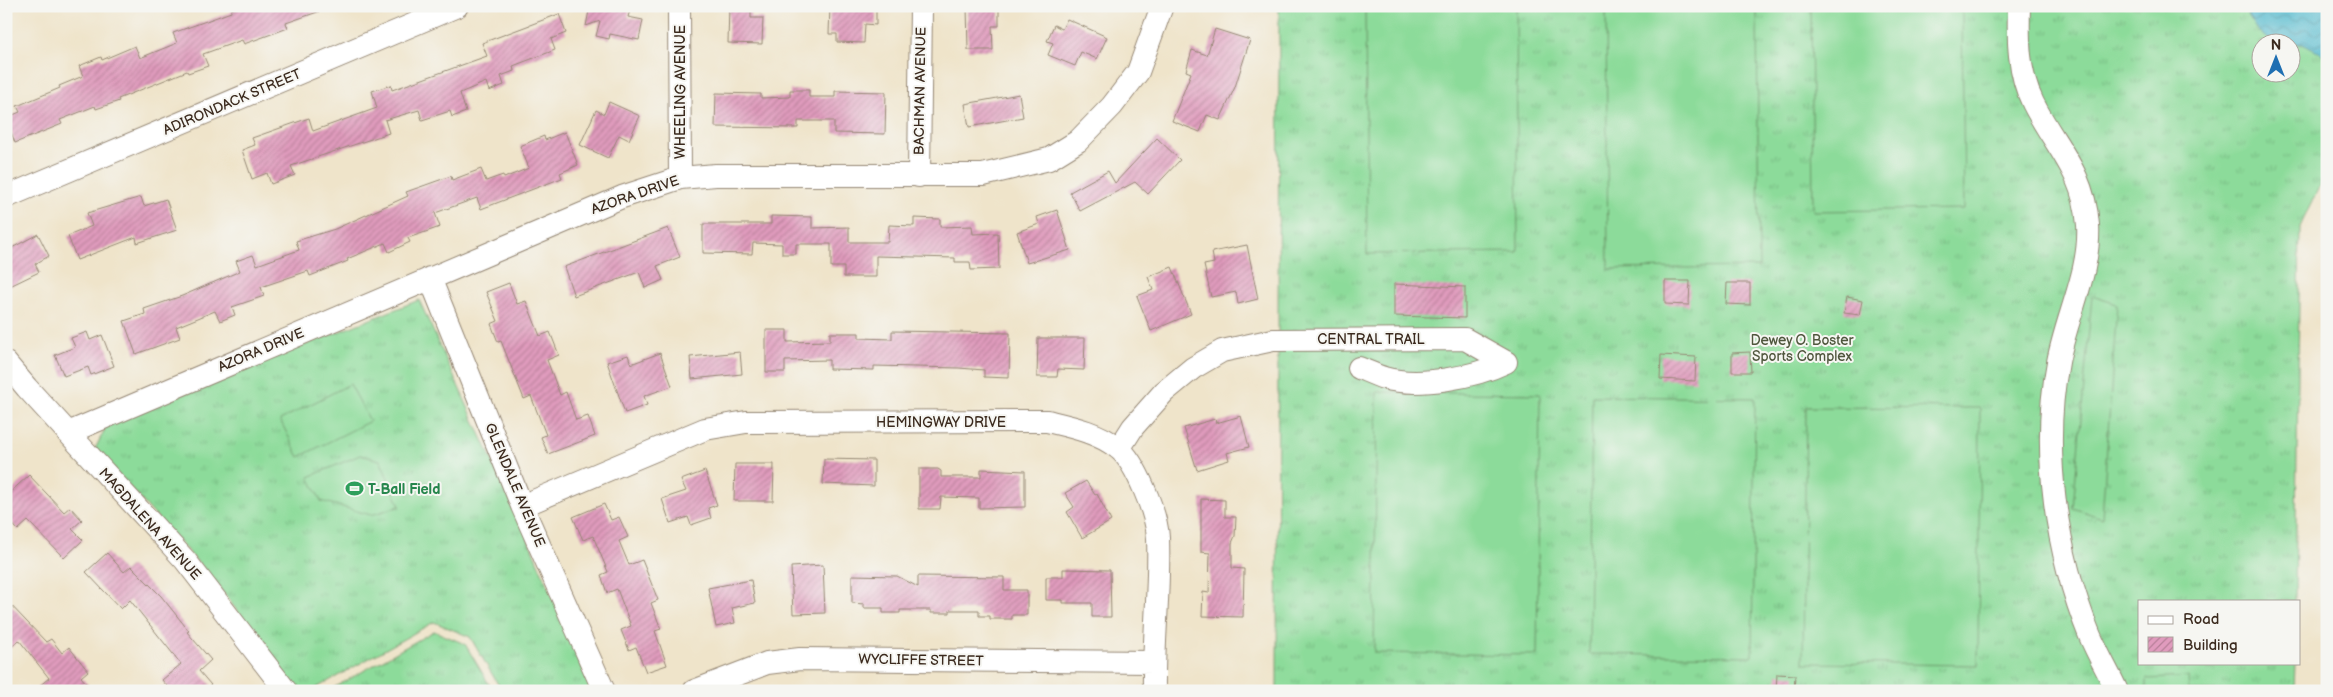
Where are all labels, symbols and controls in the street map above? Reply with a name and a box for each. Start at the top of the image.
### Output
street label: WHEELING AVENUE [672,25,689,159]
street label: BACHMAN AVENUE [910,27,930,155]
north arrow [2250,32,2300,82]
text: N [2271,37,2281,54]
street label: ADIRONDACK STREET [160,65,304,139]
street label: AZORA DRIVE [589,172,681,218]
street label: AZORA DRIVE [215,324,307,376]
street label: CENTRAL TRAIL [1317,331,1425,348]
park label: Dewey O. Boster Sports Complex [1750,332,1854,365]
street label: HEMINGWAY DRIVE [876,414,1006,431]
street label: GLENDALE AVENUE [481,420,549,550]
street label: MAGDALENA AVENUE [95,465,205,583]
sports icon: T-Ball Field [344,479,364,499]
place label: T-Ball Field [368,481,440,498]
legend [2138,600,2300,664]
text: Road [2183,610,2219,629]
text: Building [2183,636,2238,655]
street label: WYCLIFFE STREET [858,650,984,670]

